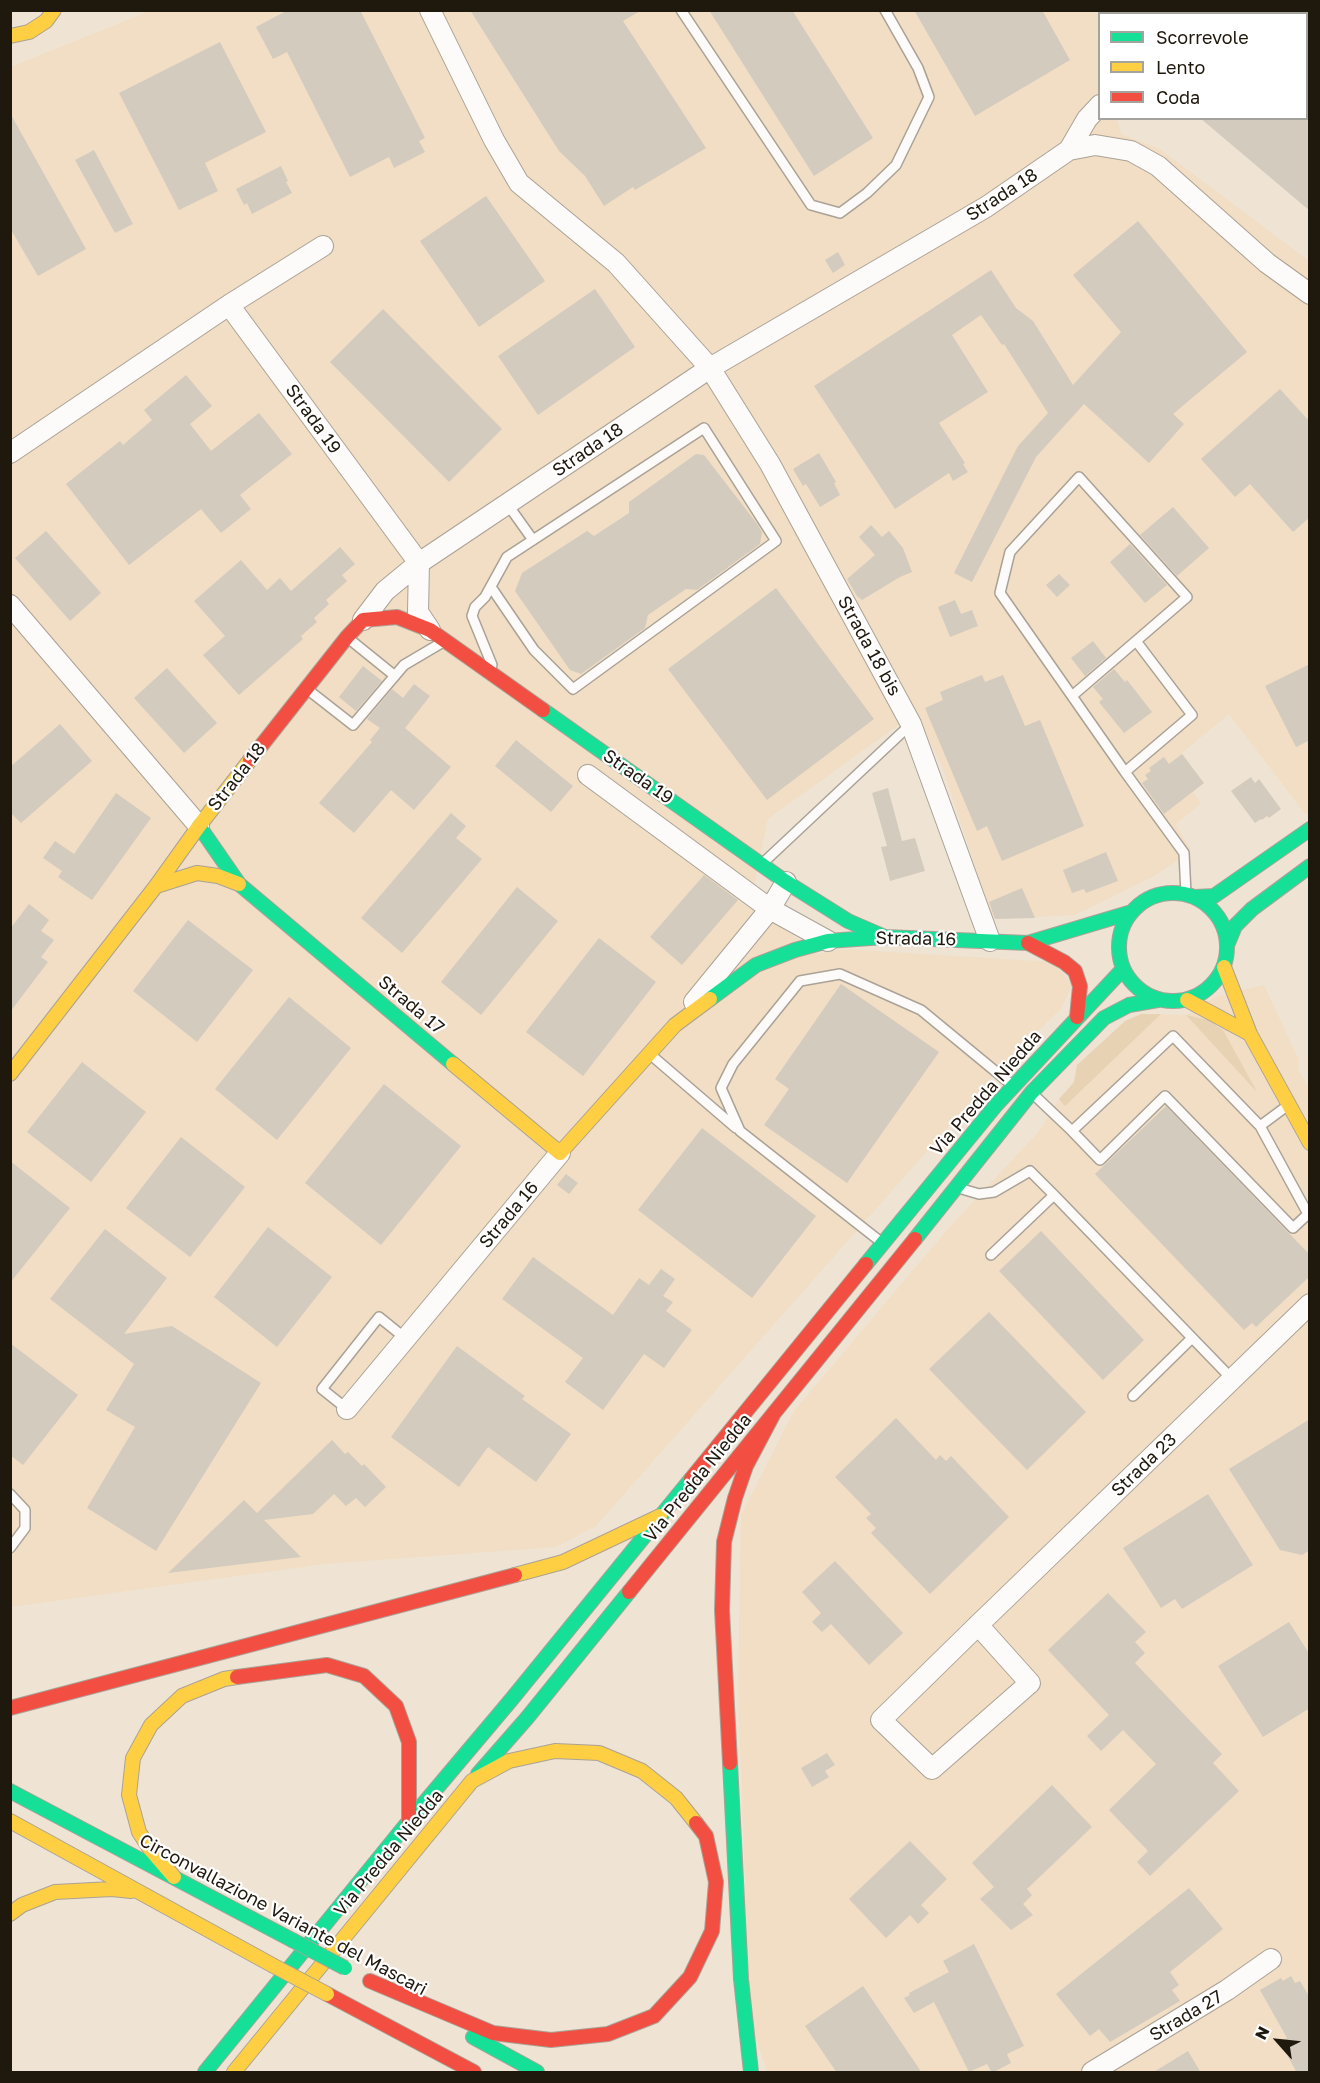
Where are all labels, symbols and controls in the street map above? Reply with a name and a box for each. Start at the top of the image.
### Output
legend [1098,12,1308,120]
text: Scorrevole [1156,26,1249,48]
text: Lento [1156,56,1205,78]
text: Coda [1156,86,1200,108]
street label: Strada 18 [962,164,1042,226]
street label: Strada 19 [281,380,345,458]
street label: Strada 18 [548,418,628,482]
street label: Strada 18 bis [833,592,905,700]
street label: Strada 18 [204,739,270,815]
street label: Strada 19 [599,745,677,809]
street label: Strada 16 [875,927,957,951]
street label: Strada 17 [374,971,448,1039]
street label: Via Predda Niedda [926,1026,1046,1160]
street label: Strada 16 [475,1177,543,1253]
street label: Via Predda Niedda [640,1410,756,1546]
street label: Strada 23 [1107,1429,1181,1501]
street label: Via Predda Niedda [330,1785,448,1921]
street label: Circonvallazione Variante del Mascari [136,1830,430,2000]
street label: Strada 27 [1146,1986,1226,2046]
north arrow [1248,2011,1308,2071]
text: N [1250,2023,1274,2043]

